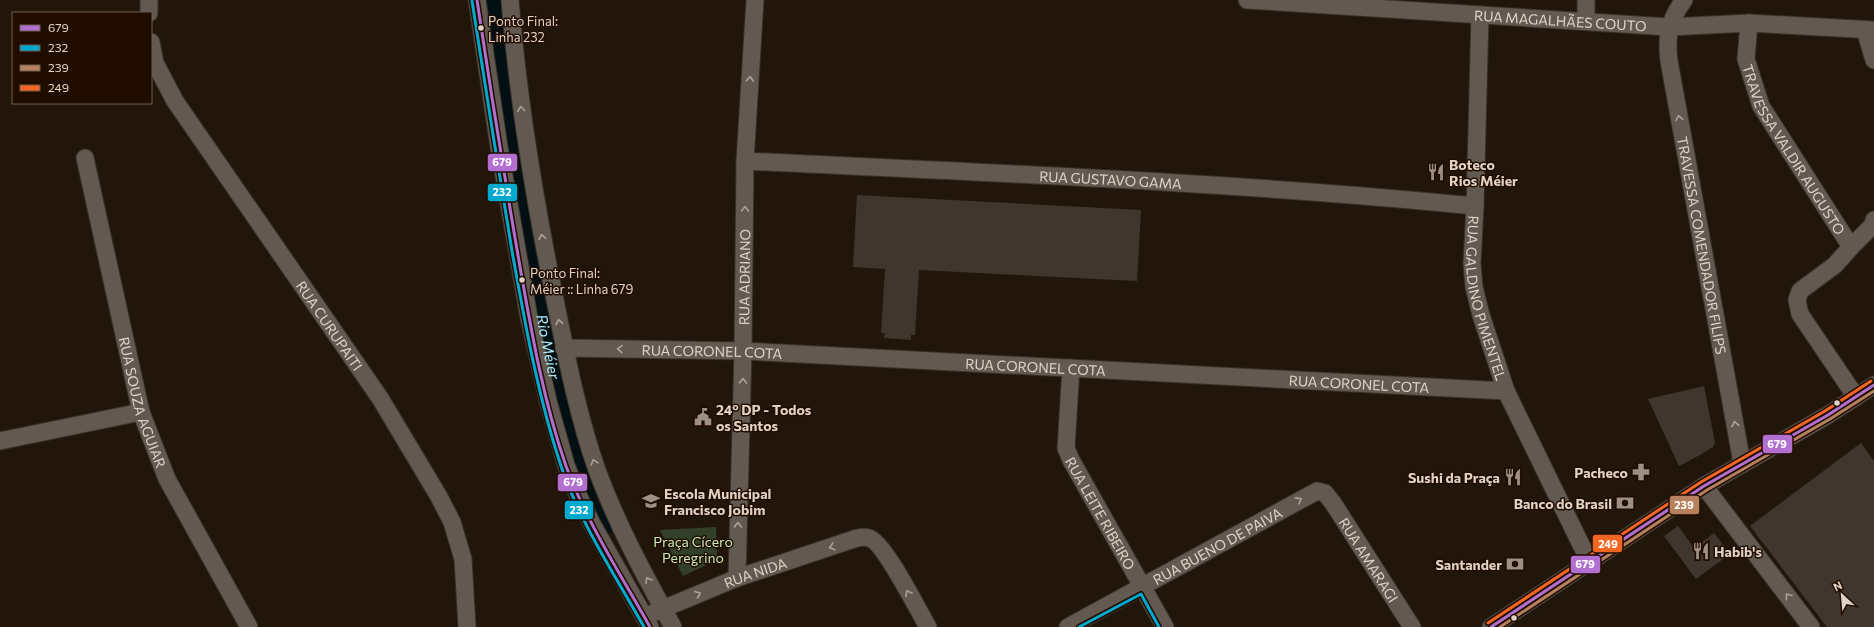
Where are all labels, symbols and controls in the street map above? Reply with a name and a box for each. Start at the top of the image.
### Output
street label: RUA MAGALHÃES COUTO [1474,6,1647,34]
legend [12,12,152,104]
place label: Ponto Final: Linha 232 [488,13,558,45]
text: 679 [48,20,69,34]
marker: Ponto Final: Linha 232 [476,23,486,33]
text: 232 [48,40,68,54]
text: 239 [48,60,69,74]
street label: TRAVESSA VALDIR AUGUSTO [1740,62,1849,238]
one-way arrow [745,76,754,82]
text: 249 [48,80,69,94]
one-way arrow [517,105,526,112]
one-way arrow [1675,114,1684,121]
street label: TRAVESSA COMENDADOR FILIPS [1674,135,1731,356]
line badge: 679 [487,153,518,172]
text: 679 [492,155,512,168]
place label: Boteco Rios Méier [1449,156,1518,189]
restaurant icon: Boteco Rios Méier [1426,162,1446,182]
street label: RUA GUSTAVO GAMA [1039,167,1183,192]
line badge: 232 [487,183,518,202]
text: 232 [493,185,511,198]
one-way arrow [740,206,749,212]
street label: RUA GALDINO PIMENTEL [1463,215,1510,382]
street label: RUA ADRIANO [735,229,753,325]
one-way arrow [539,234,547,240]
place label: Ponto Final: Méier :: Linha 679 [530,265,633,297]
marker: Ponto Final: Méier :: Linha 679 [517,275,527,285]
street label: RUA CURUPAITI [293,277,367,373]
water label: Rio Méier [533,313,564,382]
one-way arrow [556,319,564,326]
street label: RUA SOUZA AGUIAR [116,335,170,470]
street label: RUA CORONEL COTA [642,341,783,362]
one-way arrow [617,345,623,353]
street label: RUA CORONEL COTA [965,354,1107,379]
street label: RUA CORONEL COTA [1288,371,1430,395]
one-way arrow [738,378,747,384]
unlabelled marker [1832,398,1842,408]
place label: 24º DP - Todos os Santos [716,401,812,434]
public building icon: 24º DP - Todos os Santos [693,407,713,427]
one-way arrow [1732,421,1740,428]
line badge: 679 [1762,434,1793,454]
text: 679 [1767,437,1787,450]
street label: RUA LEITE RIBEIRO [1062,454,1139,572]
one-way arrow [591,459,599,466]
pharmacy icon: Pacheco [1631,462,1651,482]
place label: Pacheco [1574,464,1628,481]
restaurant icon: Sushi da Praça [1503,467,1523,487]
place label: Sushi da Praça [1408,469,1500,486]
line badge: 679 [557,473,588,492]
text: 679 [563,475,583,488]
place label: Escola Municipal Francisco Jobim [664,485,771,518]
school or university icon: Escola Municipal Francisco Jobim [641,491,661,511]
bank icon: Banco do Brasil [1615,493,1635,513]
place label: Banco do Brasil [1514,495,1612,512]
line badge: 239 [1669,495,1700,515]
one-way arrow [1295,497,1302,505]
text: 239 [1674,498,1694,511]
line badge: 232 [564,500,594,520]
text: 232 [570,503,588,516]
street label: RUA BUENO DE PAIVA [1150,503,1285,588]
street label: RUA AMARAGI [1336,514,1402,605]
one-way arrow [734,522,743,528]
park label: Praça Cícero Peregrino [653,533,733,566]
line badge: 249 [1592,534,1623,553]
text: 249 [1598,537,1618,550]
restaurant icon: Habib's [1691,541,1711,561]
one-way arrow [828,542,835,550]
place label: Habib's [1714,543,1763,560]
street label: RUA NIDA [721,553,789,591]
bank icon: Santander [1505,554,1525,574]
line badge: 679 [1570,555,1601,574]
place label: Santander [1435,556,1502,573]
text: 679 [1575,557,1595,570]
north arrow [1822,575,1862,615]
one-way arrow [645,577,652,584]
text: N [1831,578,1844,593]
one-way arrow [695,590,702,598]
one-way arrow [906,590,913,597]
one-way arrow [1785,593,1793,600]
unlabelled marker [1509,613,1519,623]

